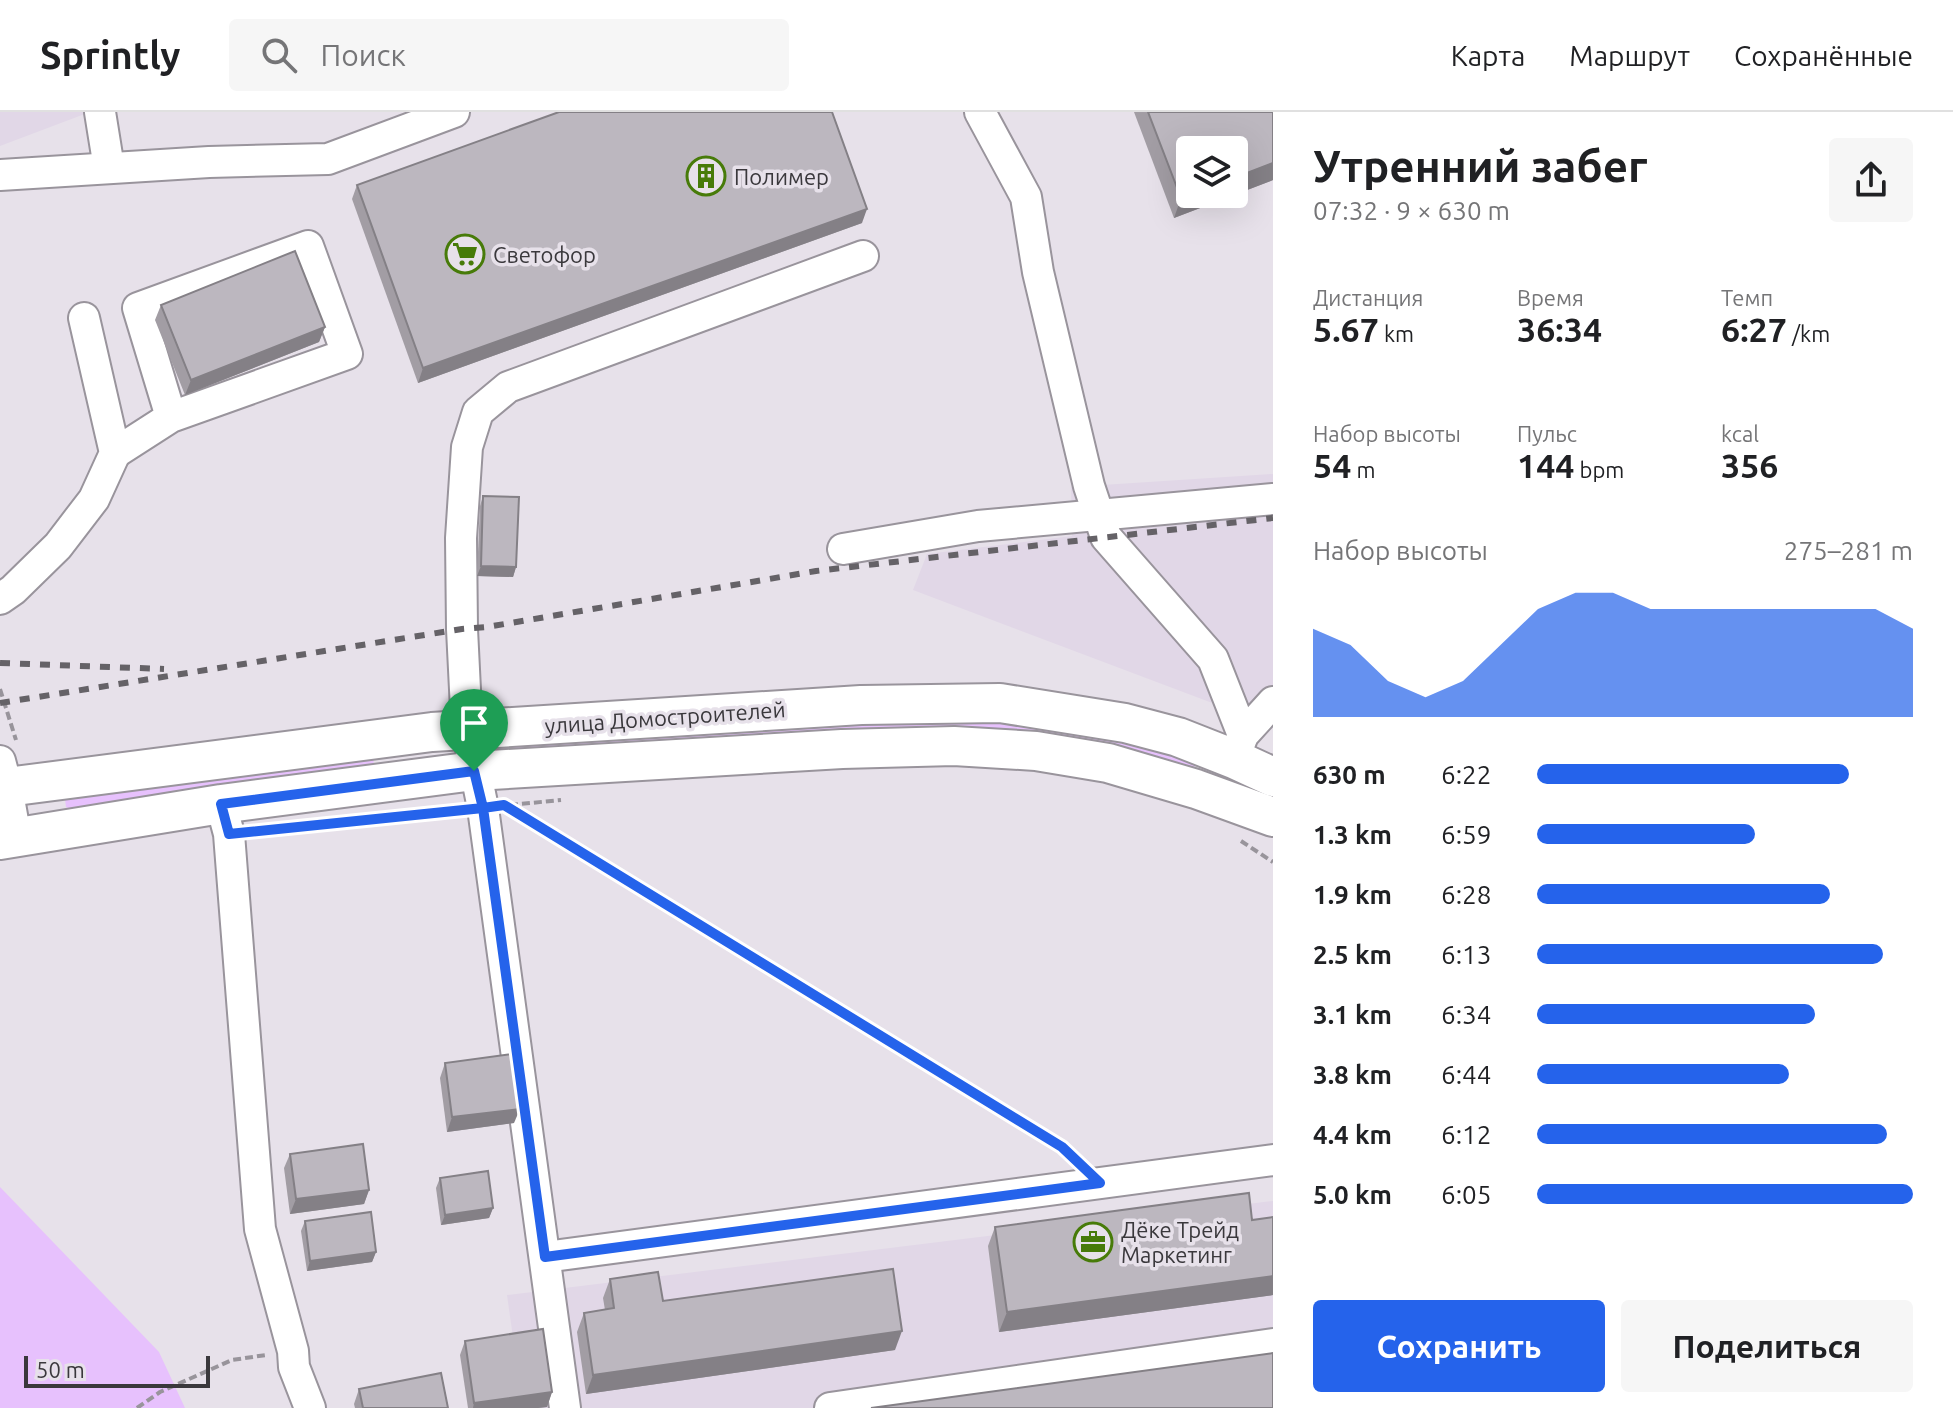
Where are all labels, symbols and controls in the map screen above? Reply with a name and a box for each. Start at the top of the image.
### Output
search box [229,19,789,91]
icon: search [257,33,301,77]
text: Sprintly [40,34,181,76]
text: Поиск [321,38,406,72]
text: Карта [1451,40,1525,71]
text: Маршрут [1569,40,1690,71]
text: Сохранённые [1734,40,1913,71]
map controls [1176,136,1248,208]
button: layers [1176,136,1248,208]
button: share [1829,138,1913,222]
text: Утренний забег [1313,141,1647,190]
building icon: Полимер [685,155,727,197]
place label: Полимер [734,164,829,189]
text: 07:32 · 9 × 630 m [1313,196,1510,225]
supermarket icon: Светофор [444,233,486,275]
place label: Светофор [493,242,596,267]
text: Дистанция [1313,285,1423,310]
text: Время [1517,285,1584,310]
text: Темп [1721,285,1773,310]
text: 5.67 [1313,310,1379,348]
text: 36:34 [1517,310,1602,348]
text: 6:27 [1721,310,1787,348]
text: km [1379,321,1414,346]
text: /km [1787,321,1830,346]
text: Набор высоты [1313,421,1461,446]
text: Пульс [1517,421,1577,446]
text: kcal [1721,421,1759,446]
text: 54 [1313,446,1351,484]
text: 144 [1517,446,1575,484]
text: 356 [1721,446,1779,484]
text: m [1351,457,1375,482]
text: bpm [1575,457,1624,482]
text: Набор высоты [1313,536,1488,565]
text: 275–281 m [1784,536,1913,565]
pin [440,689,508,771]
street label: улица Домостроителей [544,696,786,738]
icon: arrive [452,701,496,745]
text: 630 m [1313,760,1386,789]
text: 6:22 [1441,760,1491,789]
text: 1.3 km [1313,820,1392,849]
text: 6:59 [1441,820,1491,849]
text: 1.9 km [1313,880,1392,909]
text: 6:28 [1441,880,1491,909]
text: 2.5 km [1313,940,1392,969]
text: 6:13 [1441,940,1491,969]
text: 3.1 km [1313,1000,1392,1029]
text: 6:34 [1441,1000,1491,1029]
text: 3.8 km [1313,1060,1392,1089]
text: 6:44 [1441,1060,1491,1089]
text: 4.4 km [1313,1120,1392,1149]
text: 6:12 [1441,1120,1491,1149]
text: 5.0 km [1313,1180,1392,1209]
text: 6:05 [1441,1180,1491,1209]
place label: Дёке Трейд Маркетинг [1121,1217,1239,1267]
office icon: Дёке Трейд Маркетинг [1072,1221,1114,1263]
button: Сохранить [1313,1300,1605,1392]
button: Поделиться [1621,1300,1913,1392]
scale bar [24,1352,210,1388]
text: 50 m [36,1357,85,1382]

